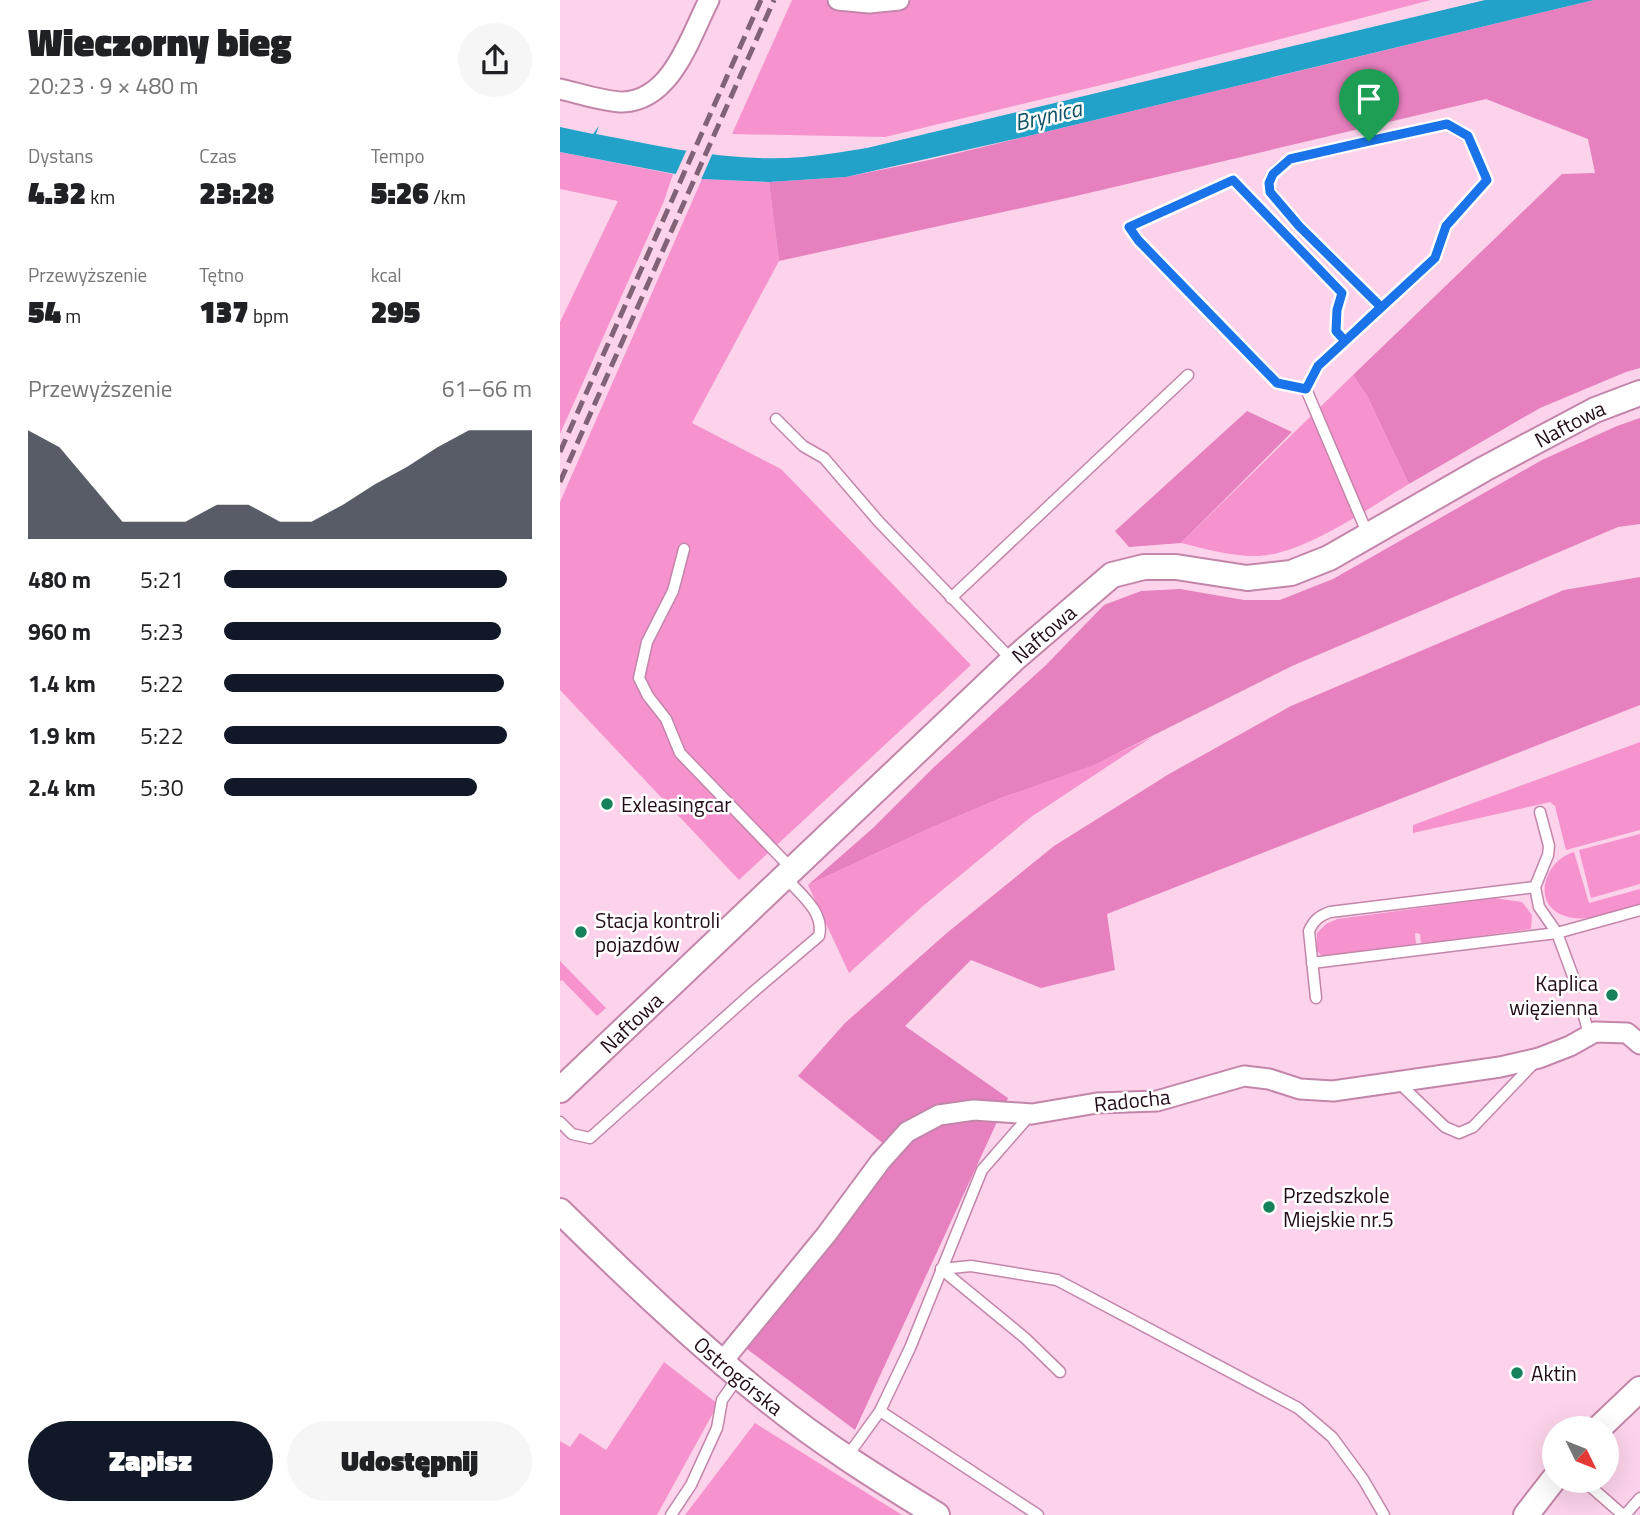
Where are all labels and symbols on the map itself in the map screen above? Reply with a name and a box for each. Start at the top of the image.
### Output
pin [1339,69,1399,141]
water label: Brynica [1011,90,1086,140]
street label: Naftowa [1529,391,1610,455]
street label: Naftowa [1004,596,1083,671]
place label: Exleasingcar [621,788,731,820]
marker: Exleasingcar [599,796,615,812]
place label: Stacja kontroli pojazdów [595,904,720,960]
marker: Stacja kontroli pojazdów [573,924,589,940]
place label: Kaplica więzienna [1509,967,1598,1023]
street label: Naftowa [592,984,670,1060]
marker: Kaplica więzienna [1604,987,1620,1003]
street label: Radocha [1092,1080,1172,1120]
place label: Przedszkole Miejskie nr.5 [1283,1179,1394,1235]
marker: Przedszkole Miejskie nr.5 [1261,1199,1277,1215]
street label: Ostrogórska [687,1329,791,1423]
place label: Aktin [1531,1357,1577,1389]
marker: Aktin [1509,1365,1525,1381]
north arrow [1542,1416,1619,1493]

